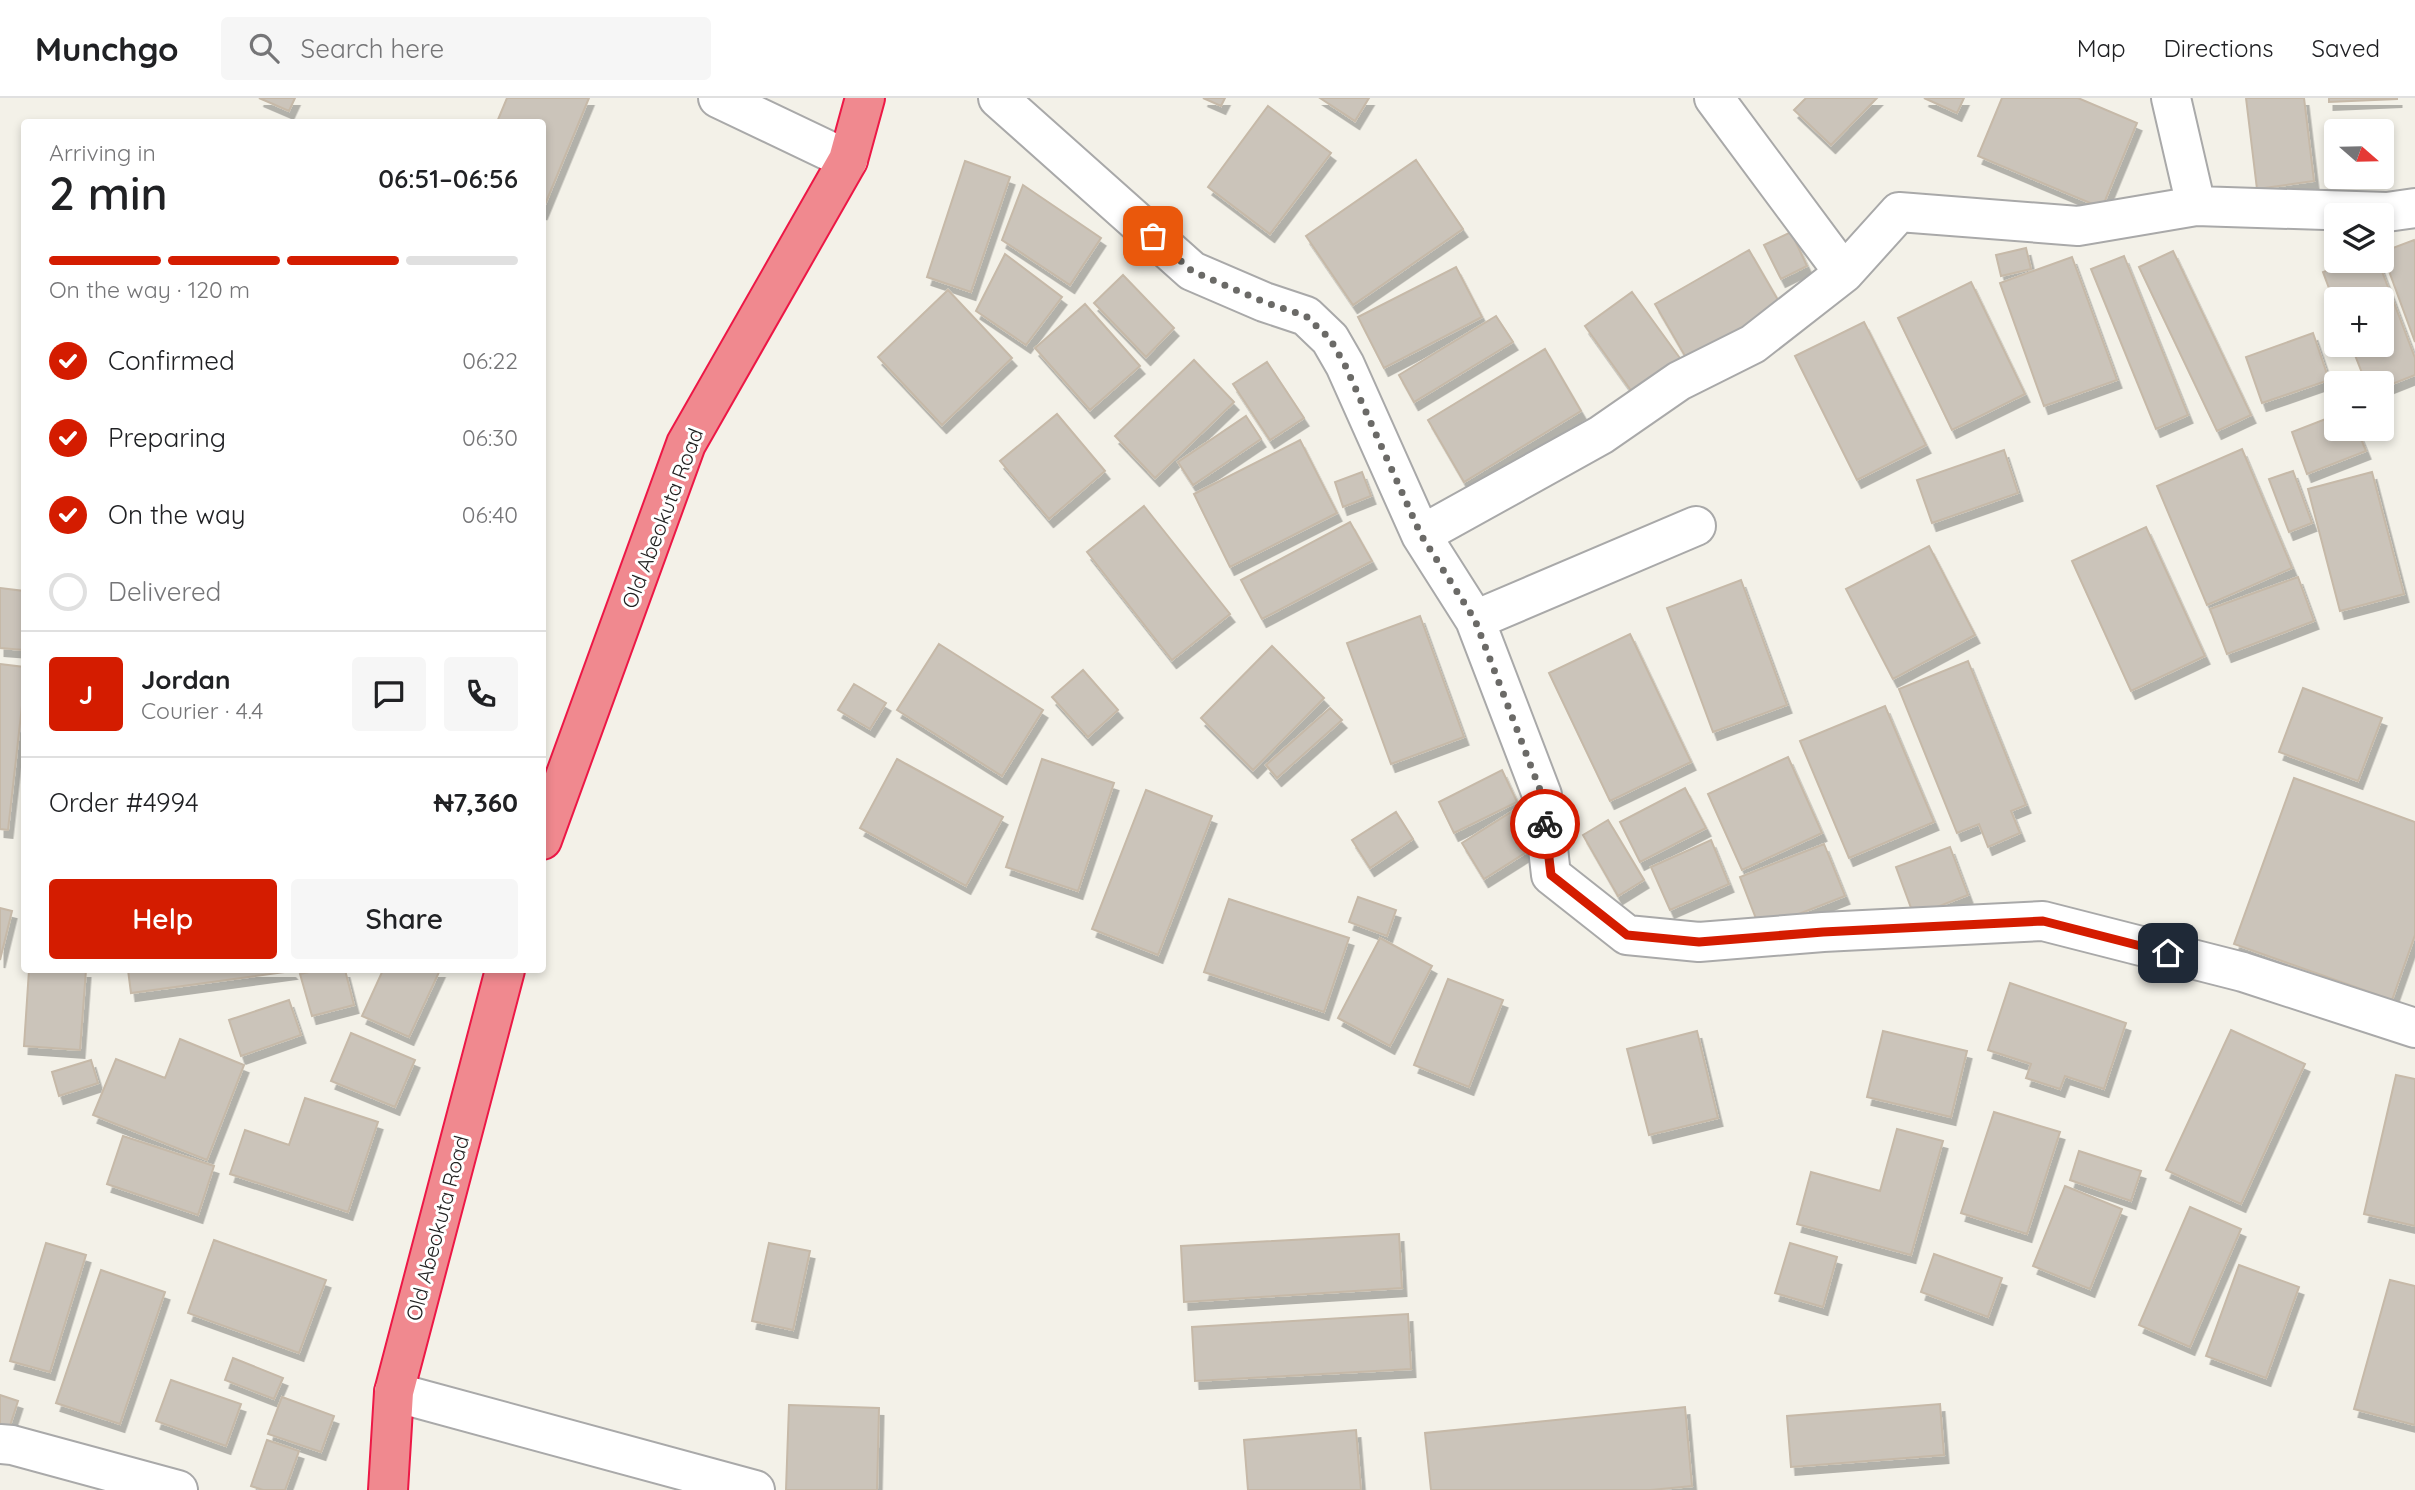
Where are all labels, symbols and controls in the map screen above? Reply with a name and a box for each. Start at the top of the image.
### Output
search box [221,17,711,80]
text: Munchgo [35,28,179,69]
icon: search [245,29,283,67]
text: Search here [301,32,444,65]
text: Map [2077,33,2126,63]
text: Directions [2164,33,2274,63]
text: Saved [2312,33,2380,63]
north arrow [2324,119,2394,189]
map controls [2324,119,2394,441]
text: Arriving in [49,138,156,167]
text: 06:51–06:56 [378,162,518,195]
text: 2 min [49,164,168,222]
button: layers [2324,203,2394,273]
pin [1123,206,1183,266]
icon: bag [1134,217,1172,255]
text: On the way · 120 m [49,275,250,304]
button: + [2324,287,2394,357]
icon: check [49,342,87,380]
text: Confirmed [108,344,235,377]
text: 06:22 [462,346,518,375]
button: − [2324,371,2394,441]
icon: check [49,419,87,457]
text: Preparing [108,421,226,454]
text: 06:30 [462,423,518,452]
street label: Old Abeokuta Road [616,424,708,612]
icon: check [49,496,87,534]
text: On the way [108,498,246,531]
text: 06:40 [462,500,518,529]
text: Delivered [108,575,221,608]
button: chat [352,657,426,731]
button: phone [444,657,518,731]
text: Jordan [141,663,230,696]
text: J [79,678,93,711]
text: Courier · 4.4 [141,696,263,725]
text: Order #4994 [49,786,199,819]
text: ₦7,360 [434,786,518,819]
courier [1510,789,1580,859]
icon: bike [1526,805,1564,843]
button: Help [49,879,277,959]
button: Share [291,879,518,959]
pin [2138,923,2198,983]
icon: home [2149,934,2187,972]
street label: Old Abeokuta Road [400,1132,474,1324]

